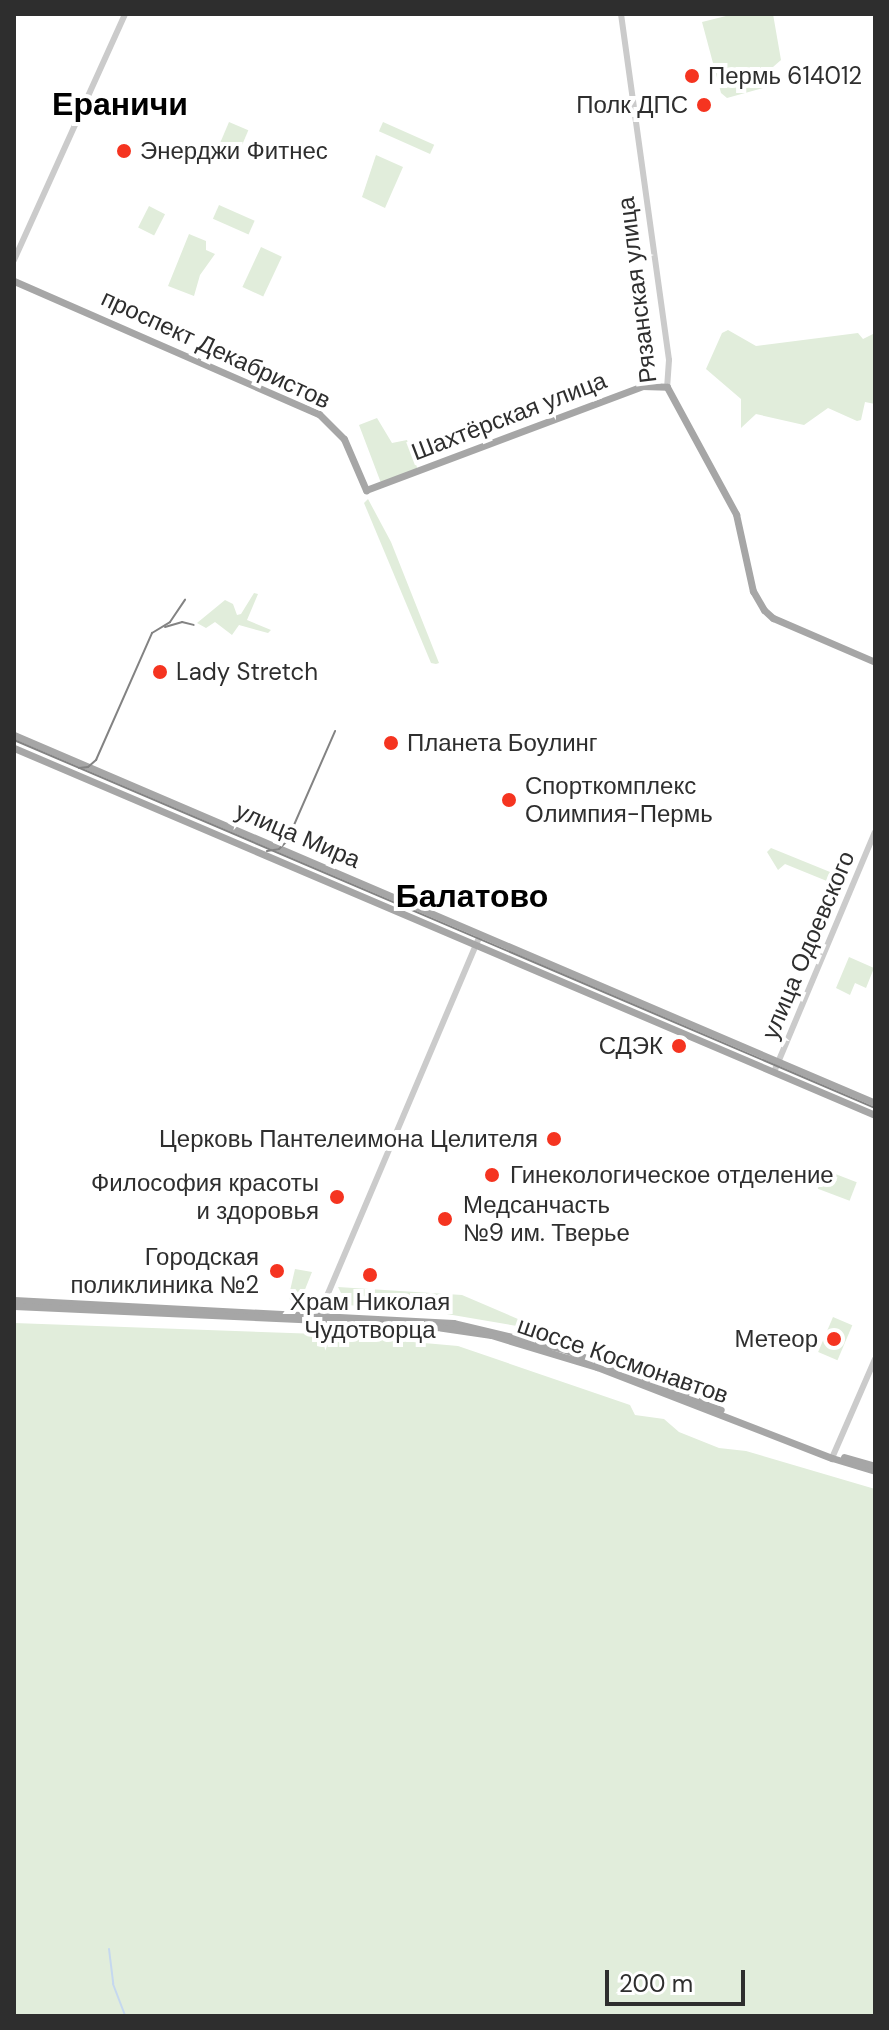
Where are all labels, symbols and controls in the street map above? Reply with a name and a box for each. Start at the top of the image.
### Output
place label: Пермь 614012 [708,62,862,90]
marker: Пермь 614012 [683,67,701,85]
district label: Ераничи [52,85,188,123]
place label: Полк ДПС [576,91,688,119]
marker: Полк ДПС [695,96,713,114]
place label: Энерджи Фитнес [140,137,328,165]
marker: Энерджи Фитнес [115,142,133,160]
street label: Рязанская улица [611,195,663,385]
street label: проспект Декабристов [97,283,335,415]
street label: Шахтёрская улица [407,366,611,466]
place label: Lady Stretch [176,658,318,686]
marker: Lady Stretch [151,663,169,681]
place label: Планета Боулинг [407,729,598,757]
marker: Планета Боулинг [382,734,400,752]
place label: Спорткомплекс Олимпия-Пермь [525,772,713,828]
marker: Спорткомплекс Олимпия-Пермь [500,791,518,809]
street label: улица Мира [231,796,365,874]
street label: улица Одоевского [755,847,861,1043]
district label: Балатово [396,877,548,915]
place label: СДЭК [599,1032,663,1060]
marker: СДЭК [670,1037,688,1055]
place label: Церковь Пантелеимона Целителя [159,1125,538,1153]
marker: Церковь Пантелеимона Целителя [545,1130,563,1148]
place label: Гинекологическое отделение [510,1161,834,1189]
marker: Гинекологическое отделение [481,1164,503,1186]
place label: Философия красоты и здоровья [91,1169,319,1225]
marker: Философия красоты и здоровья [326,1186,348,1208]
place label: Медсанчасть №9 им. Тверье [463,1191,630,1247]
marker: Медсанчасть №9 им. Тверье [434,1208,456,1230]
place label: Городская поликлиника №2 [71,1243,259,1299]
marker: Городская поликлиника №2 [266,1260,288,1282]
marker: Храм Николая Чудотворца [361,1266,379,1284]
place label: Храм Николая Чудотворца [290,1288,450,1344]
street label: шоссе Космонавтов [514,1310,732,1410]
place label: Метеор [734,1325,818,1353]
marker: Метеор [825,1330,843,1348]
scale bar [609,1954,749,2004]
text: 200 m [619,1968,693,1999]

